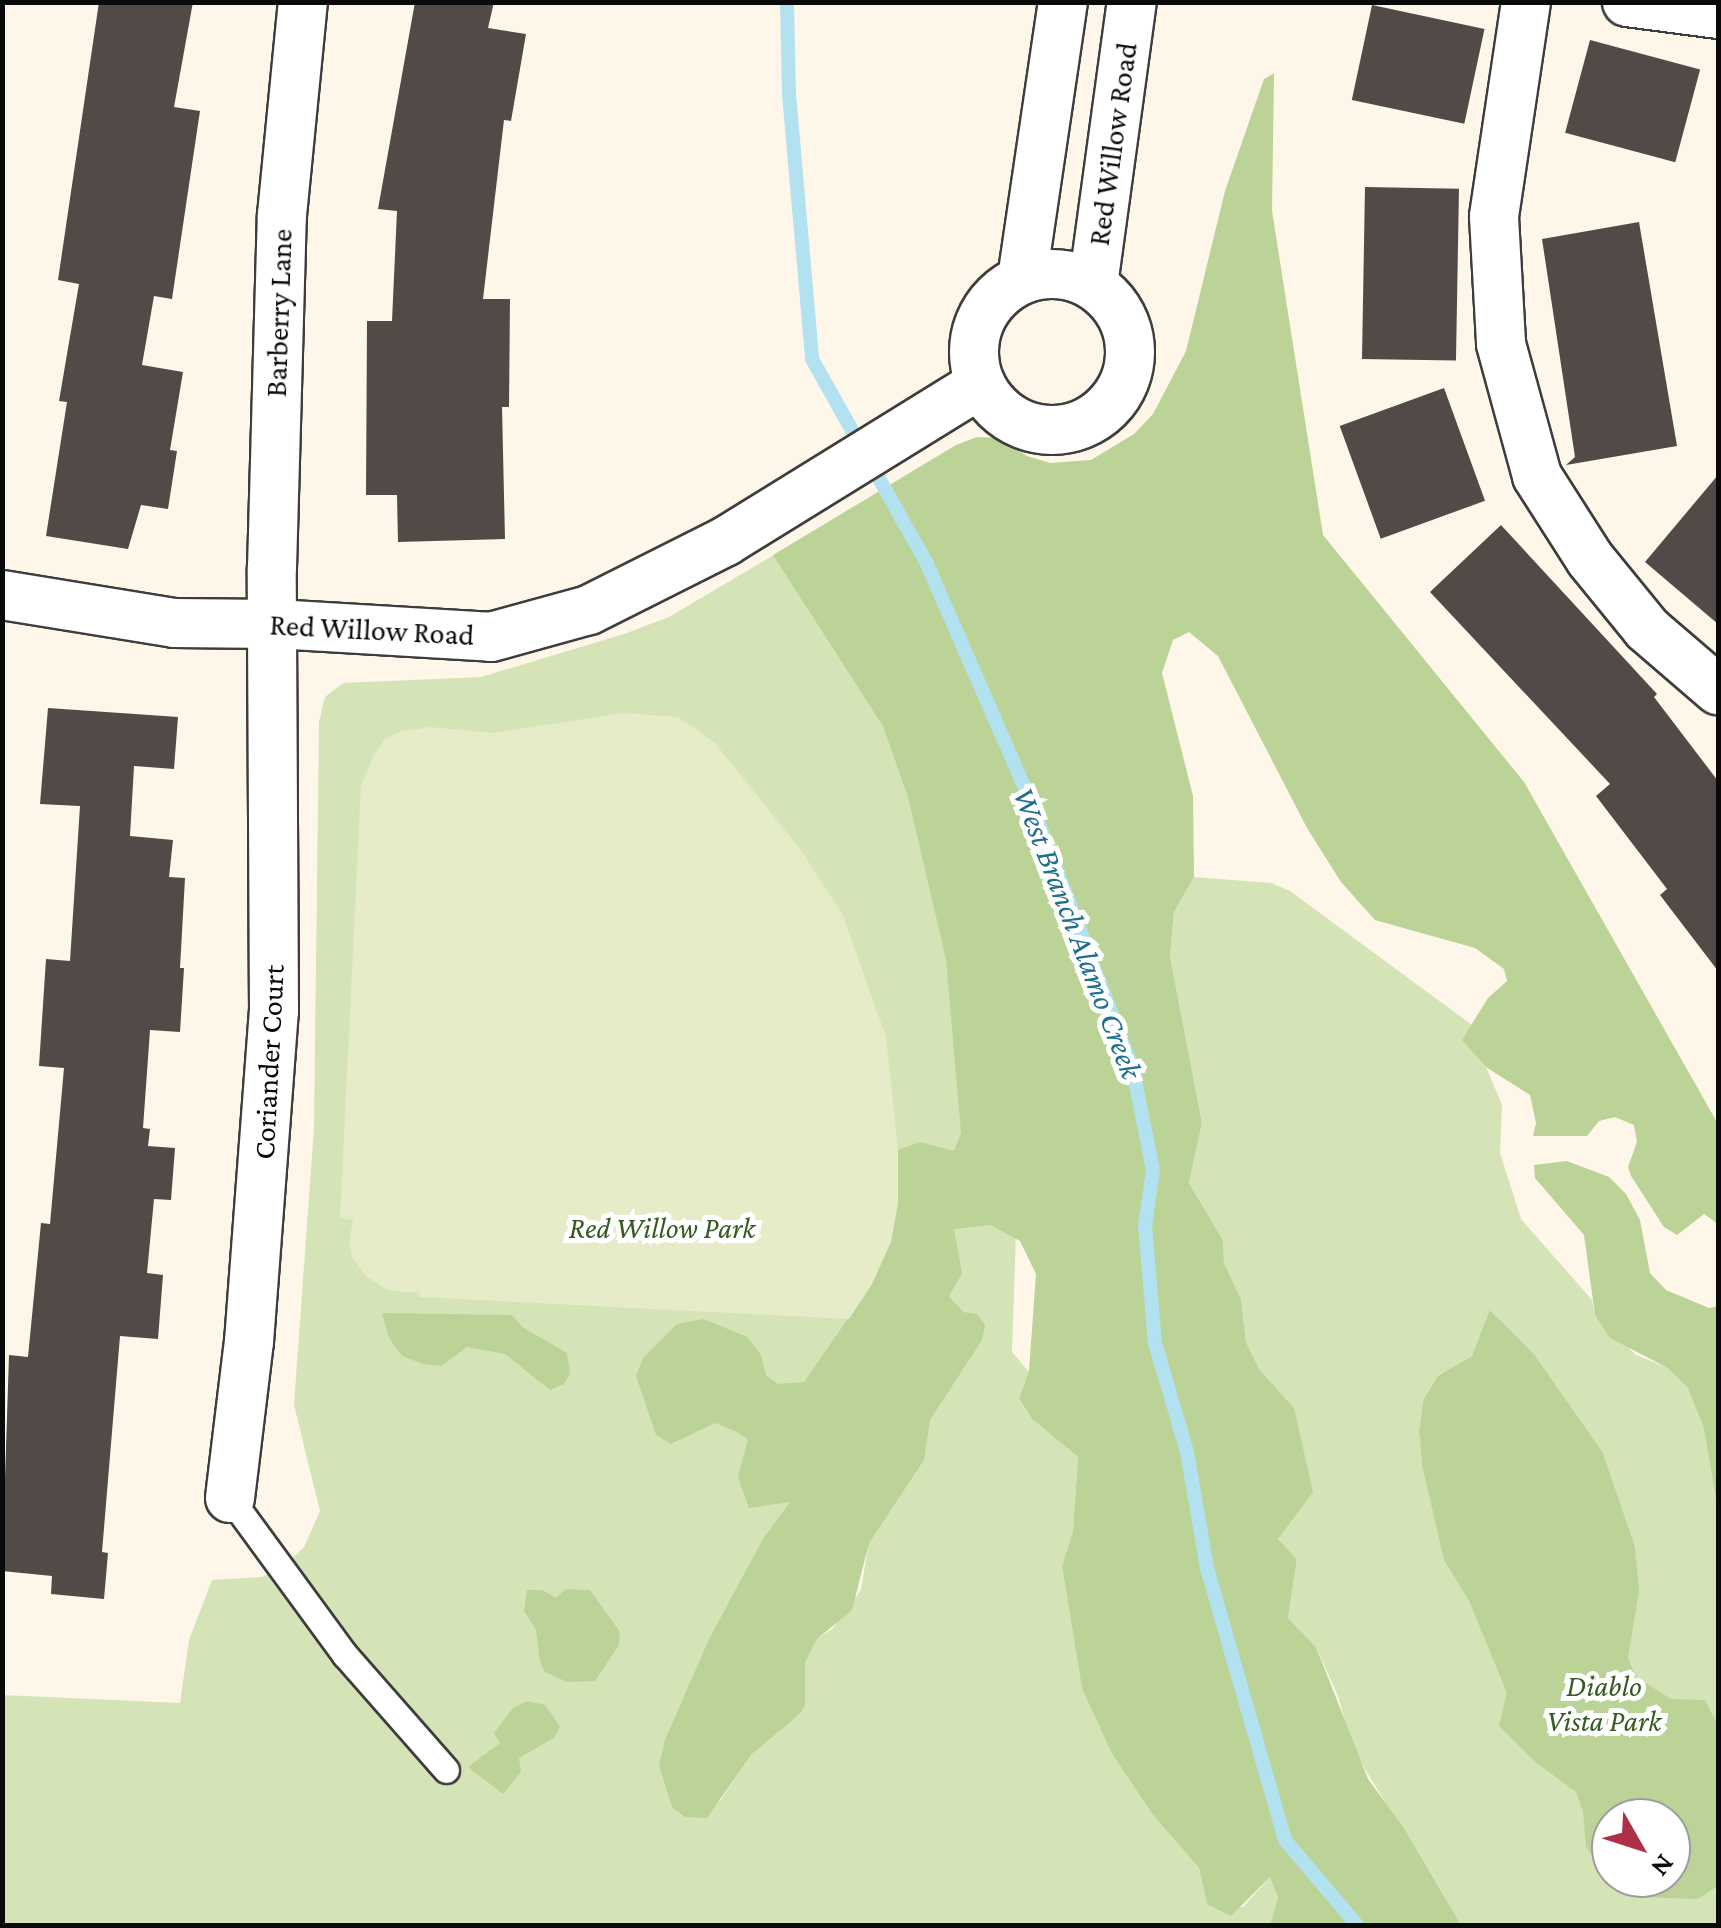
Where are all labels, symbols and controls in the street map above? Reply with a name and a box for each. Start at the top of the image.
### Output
street label: Red Willow Road [1081,40,1145,248]
street label: Barberry Lane [258,228,300,398]
street label: Red Willow Road [269,607,475,653]
water label: West Branch Alamo Creek [1005,782,1151,1084]
street label: Coriander Court [246,964,292,1160]
park label: Red Willow Park [569,1210,755,1246]
park label: Diablo Vista Park [1547,1668,1661,1738]
north arrow [1591,1798,1691,1898]
text: N [1645,1849,1681,1883]

